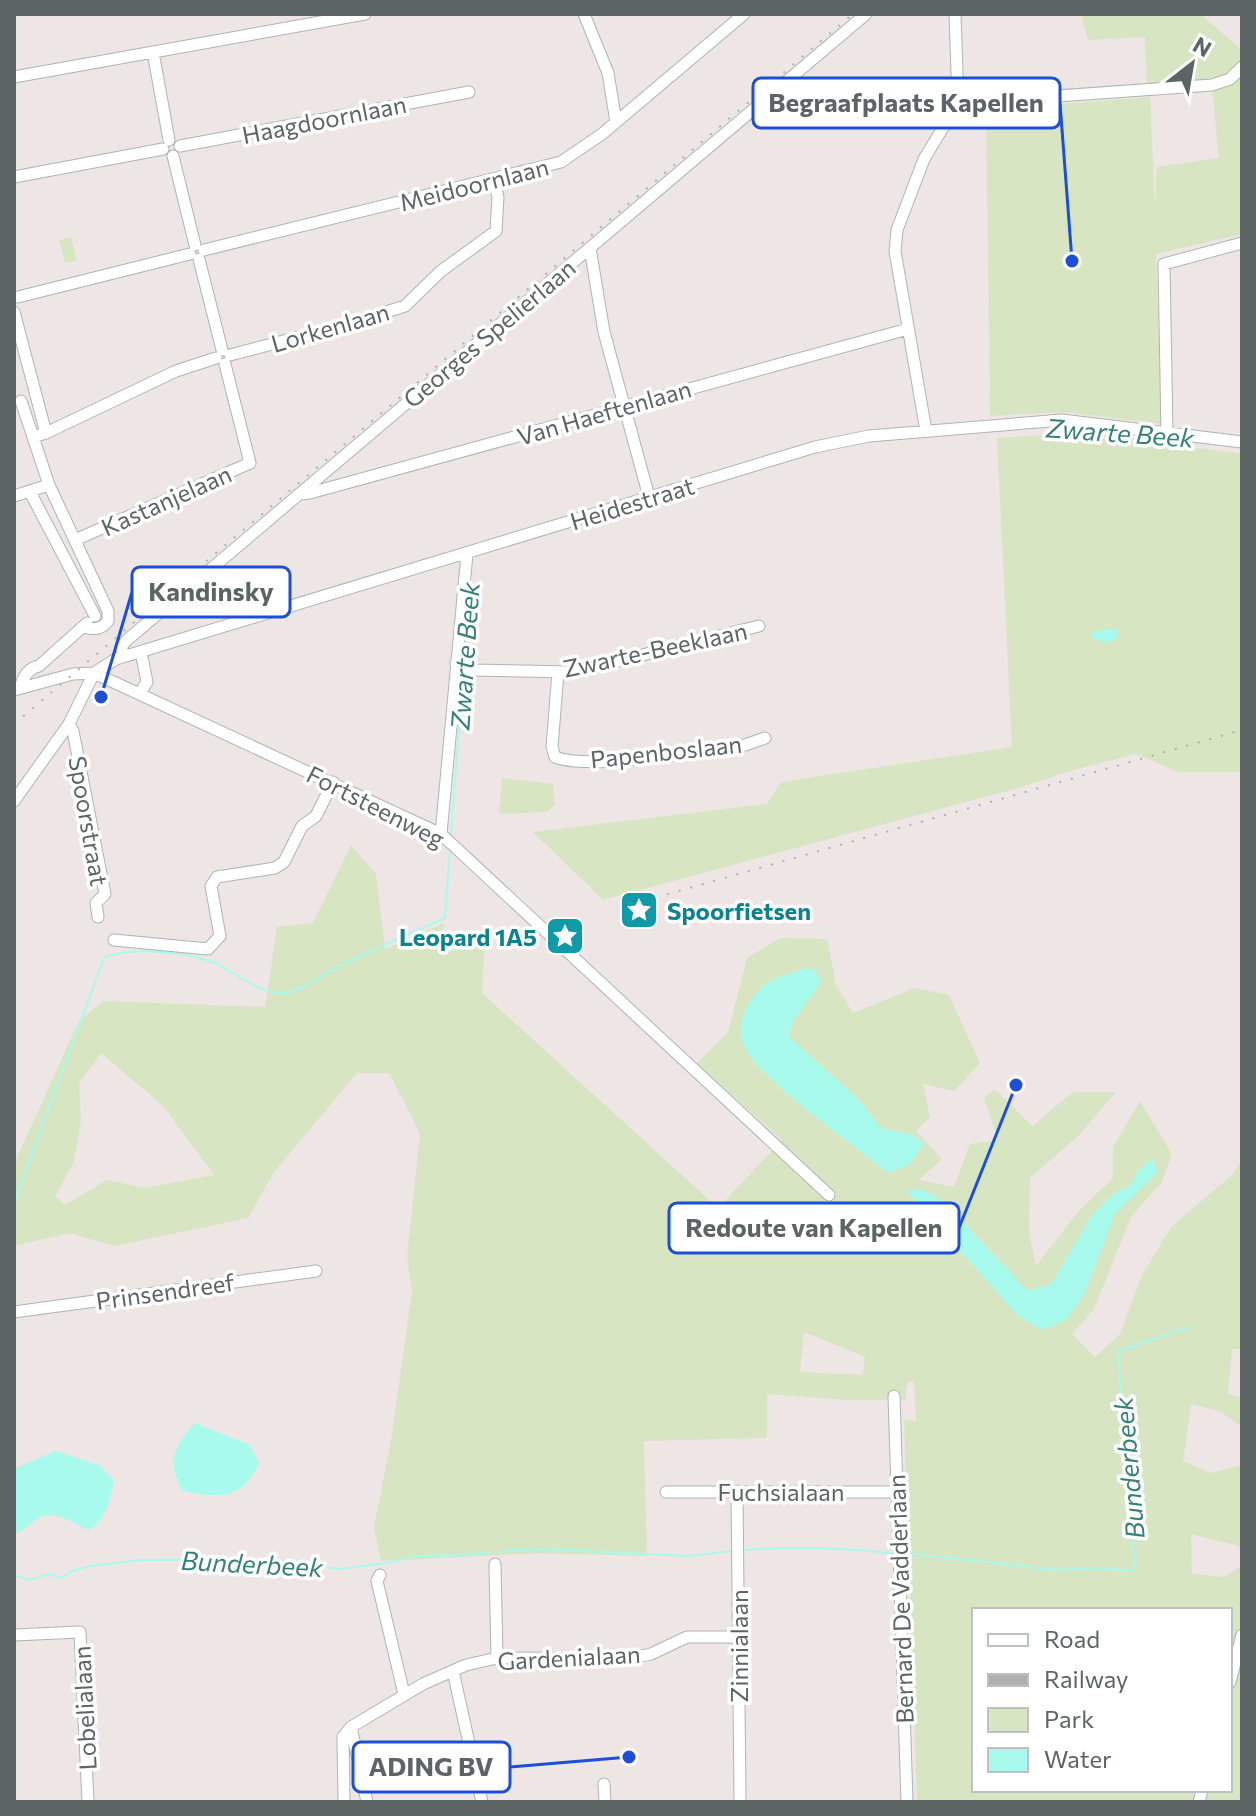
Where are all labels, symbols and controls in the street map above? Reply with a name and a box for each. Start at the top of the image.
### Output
north arrow [1152,24,1232,104]
text: N [1189,31,1217,62]
callout: Begraafplaats Kapellen [753,78,1060,128]
text: Begraafplaats Kapellen [768,86,1044,117]
street label: Haagdoornlaan [239,89,409,149]
street label: Meidoornlaan [396,151,552,217]
street label: Georges Spelierlaan [397,253,581,413]
street label: Lorkenlaan [268,296,392,358]
street label: Van Haeftenlaan [514,373,694,451]
water label: Zwarte Beek [1044,411,1196,453]
street label: Kastanjelaan [96,458,236,542]
street label: Heidestraat [566,470,698,536]
callout: Kandinsky [132,567,290,617]
text: Kandinsky [148,575,274,606]
water label: Zwarte Beek [443,580,485,732]
street label: Zwarte-Beeklaan [560,615,750,683]
street label: Papenboslaan [589,729,743,773]
street label: Spoorstraat [63,754,115,888]
street label: Fortsteenweg [302,759,450,853]
place icon: Spoorfietsen [618,889,660,931]
place label: Spoorfietsen [667,896,811,925]
place icon: Leopard 1A5 [544,915,586,957]
place label: Leopard 1A5 [399,922,537,951]
callout: Redoute van Kapellen [669,1203,959,1253]
text: Redoute van Kapellen [685,1211,943,1242]
street label: Prinsendreef [94,1267,237,1315]
water label: Bunderbeek [1106,1395,1150,1540]
street label: Bernard De Vadderlaan [881,1474,919,1724]
street label: Fuchsialaan [717,1477,845,1506]
water label: Bunderbeek [180,1544,325,1582]
street label: Zinnialaan [724,1589,753,1703]
legend [972,1608,1232,1792]
text: Road [1044,1624,1100,1653]
street label: Gardenialaan [497,1639,641,1675]
street label: Lobelialaan [66,1645,102,1771]
text: Railway [1044,1664,1129,1693]
text: Park [1044,1704,1094,1733]
callout: ADING BV [353,1742,510,1792]
text: Water [1044,1744,1112,1773]
text: ADING BV [369,1750,493,1781]

